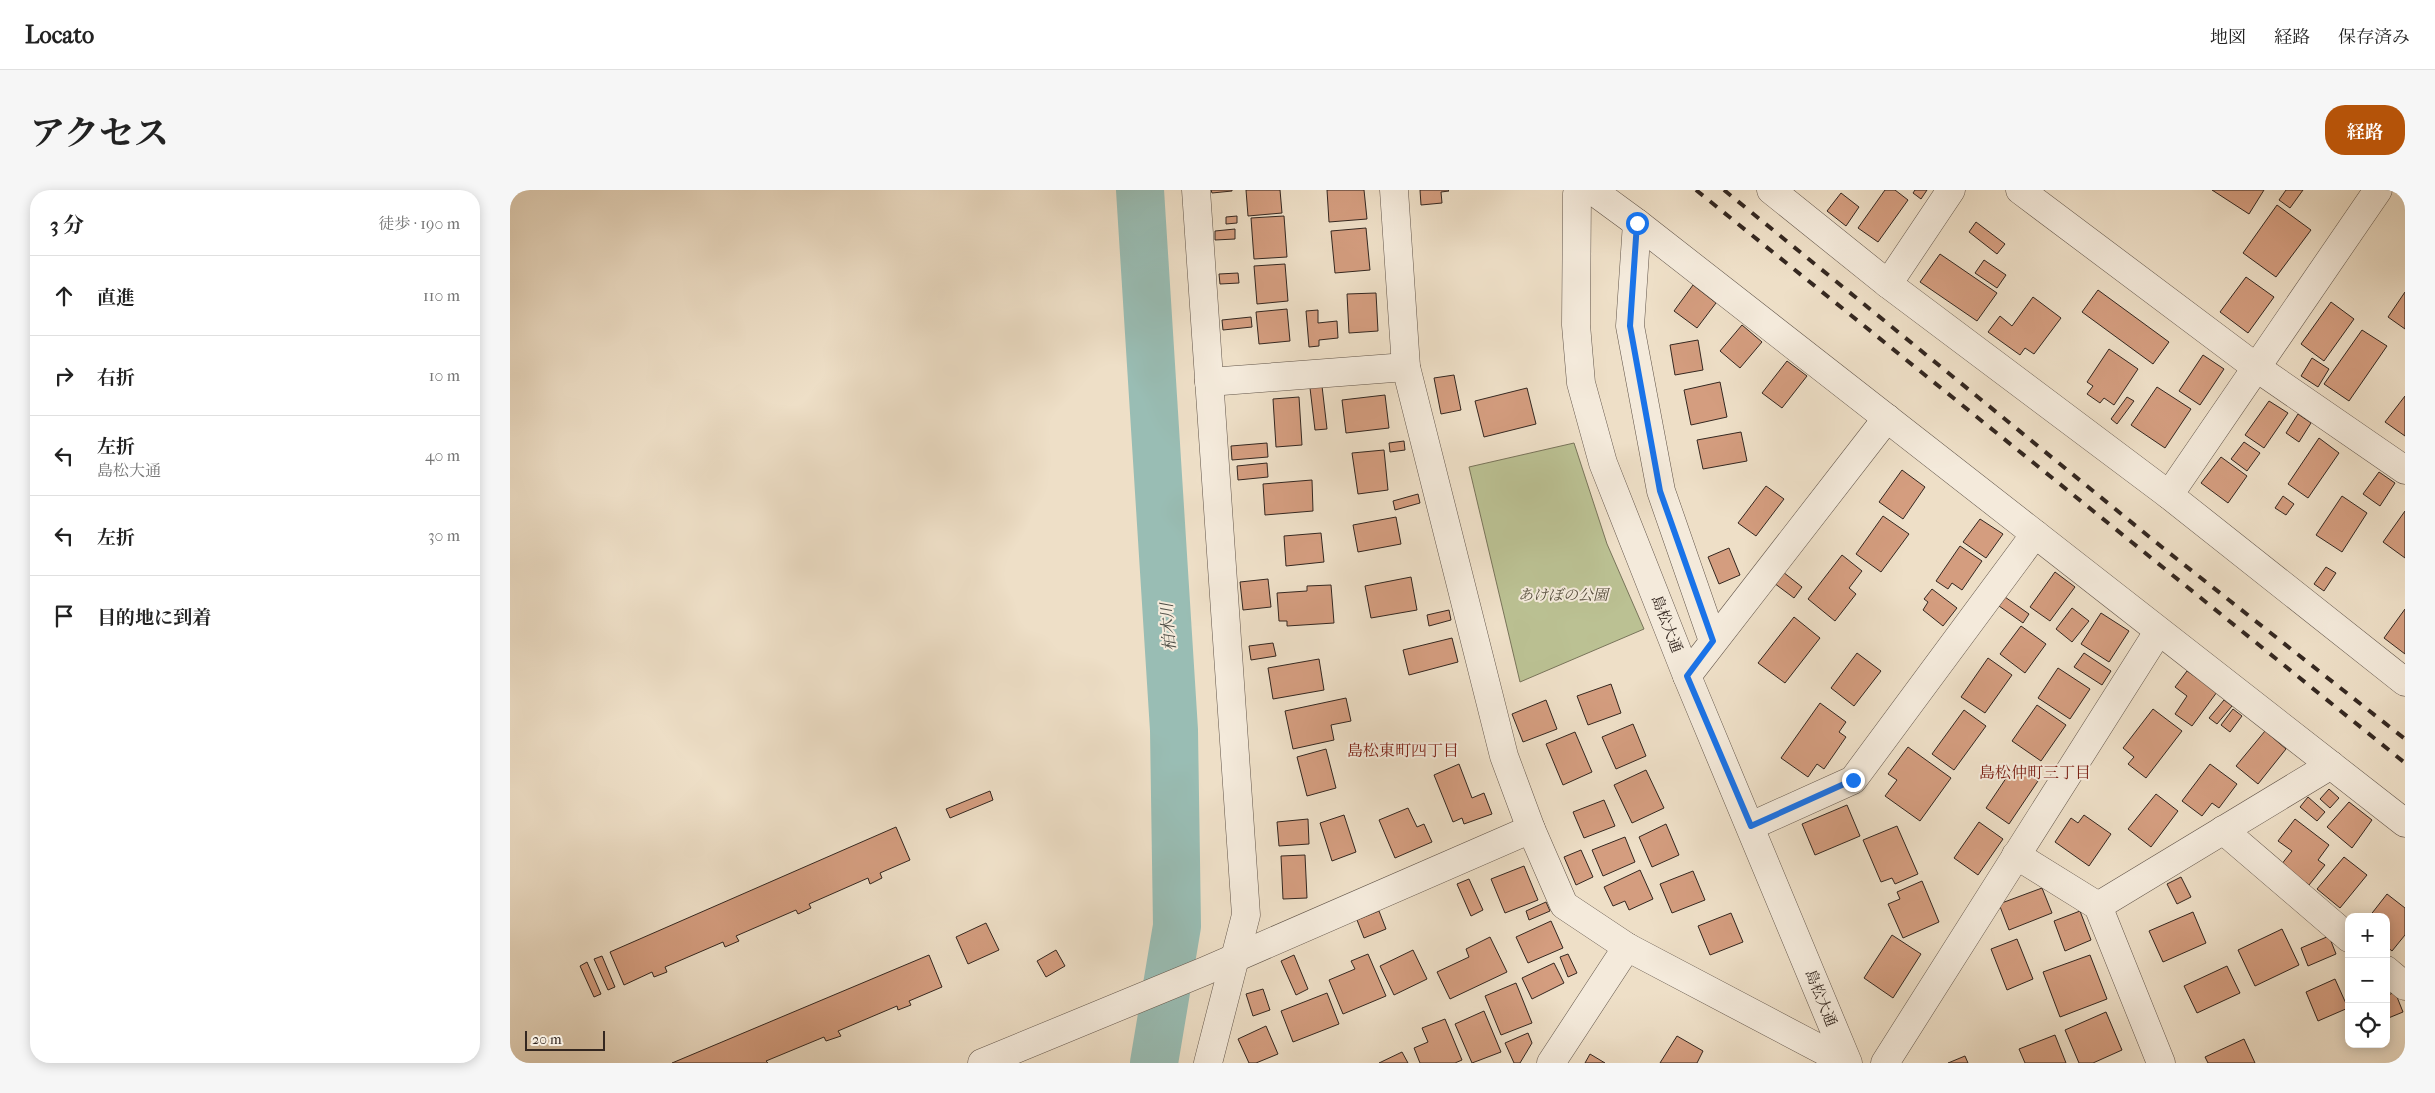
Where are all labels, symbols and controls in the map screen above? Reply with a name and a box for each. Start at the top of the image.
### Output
text: Locato [25,21,94,49]
text: 地図 [2210,27,2246,48]
text: 経路 [2274,27,2310,48]
text: 保存済み [2338,27,2410,48]
button: 経路 [2325,105,2405,155]
text: アクセス [30,113,169,154]
route start [1626,212,1649,235]
text: 3 分 [50,213,84,237]
text: 徒歩 · 190 m [378,214,460,233]
icon: ahead [50,282,78,310]
text: 110 m [423,286,460,305]
text: 直進 [97,287,135,309]
icon: right [50,362,78,390]
text: 10 m [429,366,460,385]
text: 右折 [97,367,135,389]
text: 左折 [97,436,135,458]
icon: left [50,442,78,470]
text: 40 m [425,446,460,465]
text: 島松大通 [97,461,161,480]
icon: left [50,522,78,550]
text: 30 m [428,526,460,545]
text: 左折 [97,527,135,549]
park label: あけぼの公園 [1518,586,1611,604]
street label: 島松大通 [1648,593,1686,655]
water label: 柏木川 [1157,600,1179,652]
icon: arrive [50,602,78,630]
text: 目的地に到着 [97,607,211,629]
district label: 島松東町四丁目 [1347,741,1459,760]
district label: 島松仲町三丁目 [1979,763,2091,782]
route end [1842,769,1865,792]
map controls [2345,913,2390,1048]
button: + [2345,913,2390,958]
button: − [2345,958,2390,1003]
street label: 島松大通 [1801,967,1841,1029]
button: locate [2345,1003,2390,1048]
scale bar [525,1028,605,1051]
text: 20 m [532,1031,562,1048]

